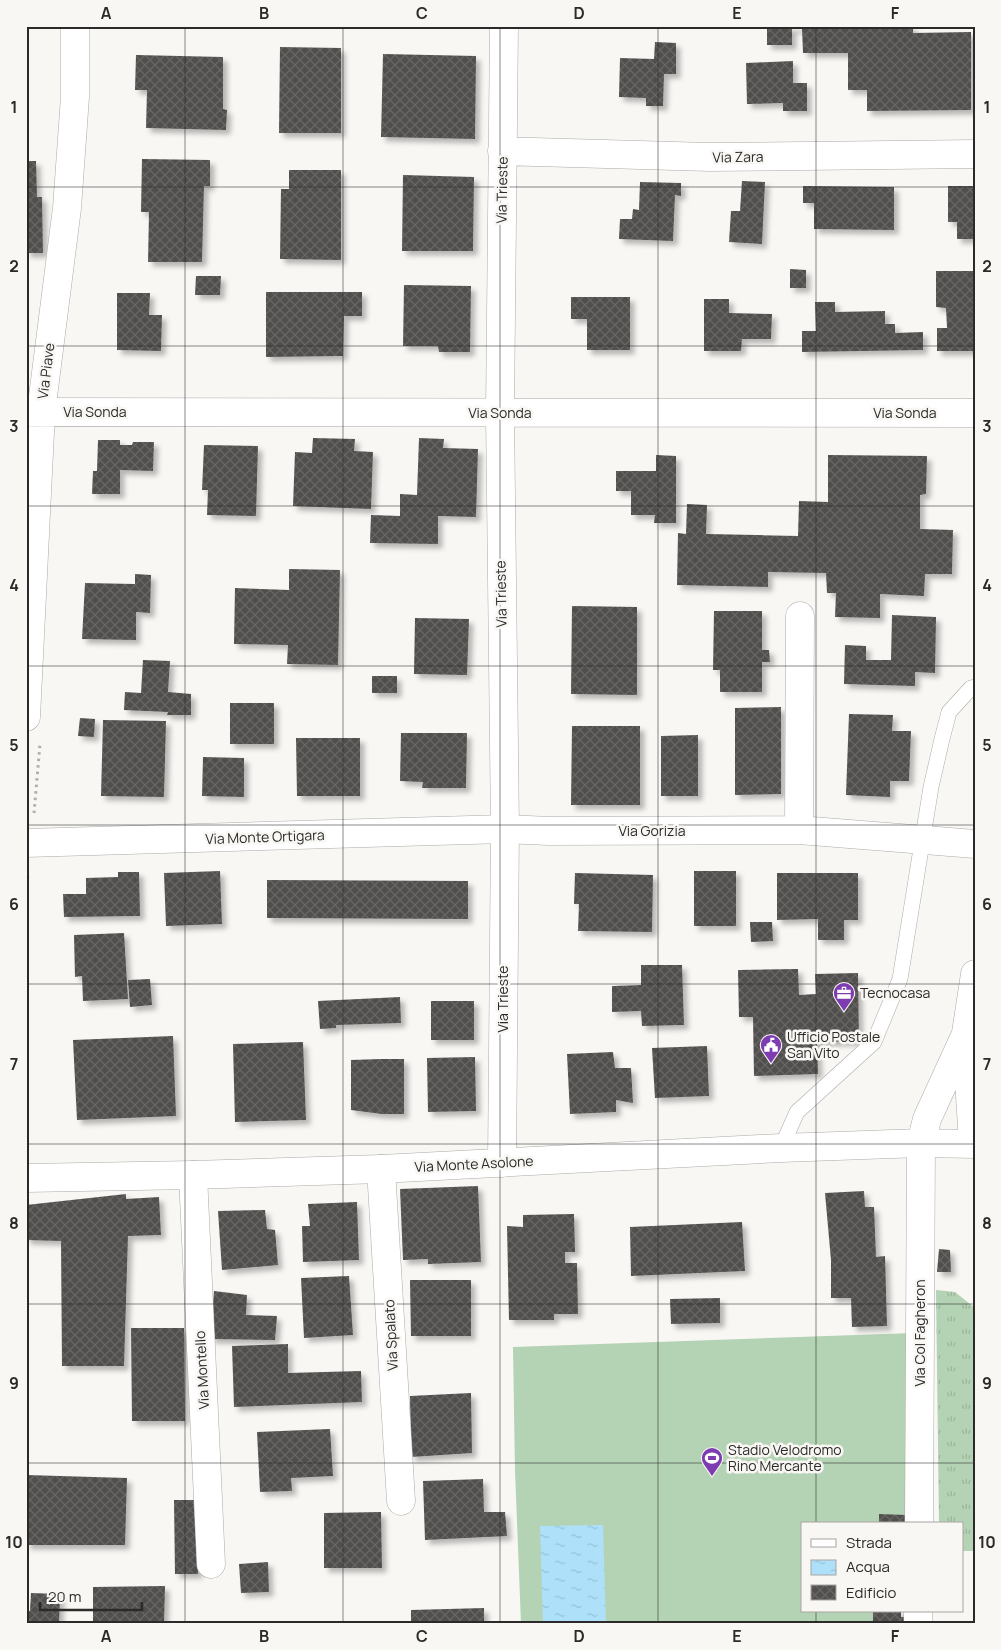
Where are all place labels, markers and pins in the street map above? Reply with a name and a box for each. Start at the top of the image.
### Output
office icon: Tecnocasa [832,981,856,1012]
place label: Tecnocasa [860,983,930,1002]
place label: Ufficio Postale San Vito [787,1027,880,1062]
public building icon: Ufficio Postale San Vito [759,1033,783,1064]
place label: Stadio Velodromo Rino Mercante [728,1440,842,1475]
sports icon: Stadio Velodromo Rino Mercante [700,1446,724,1477]

